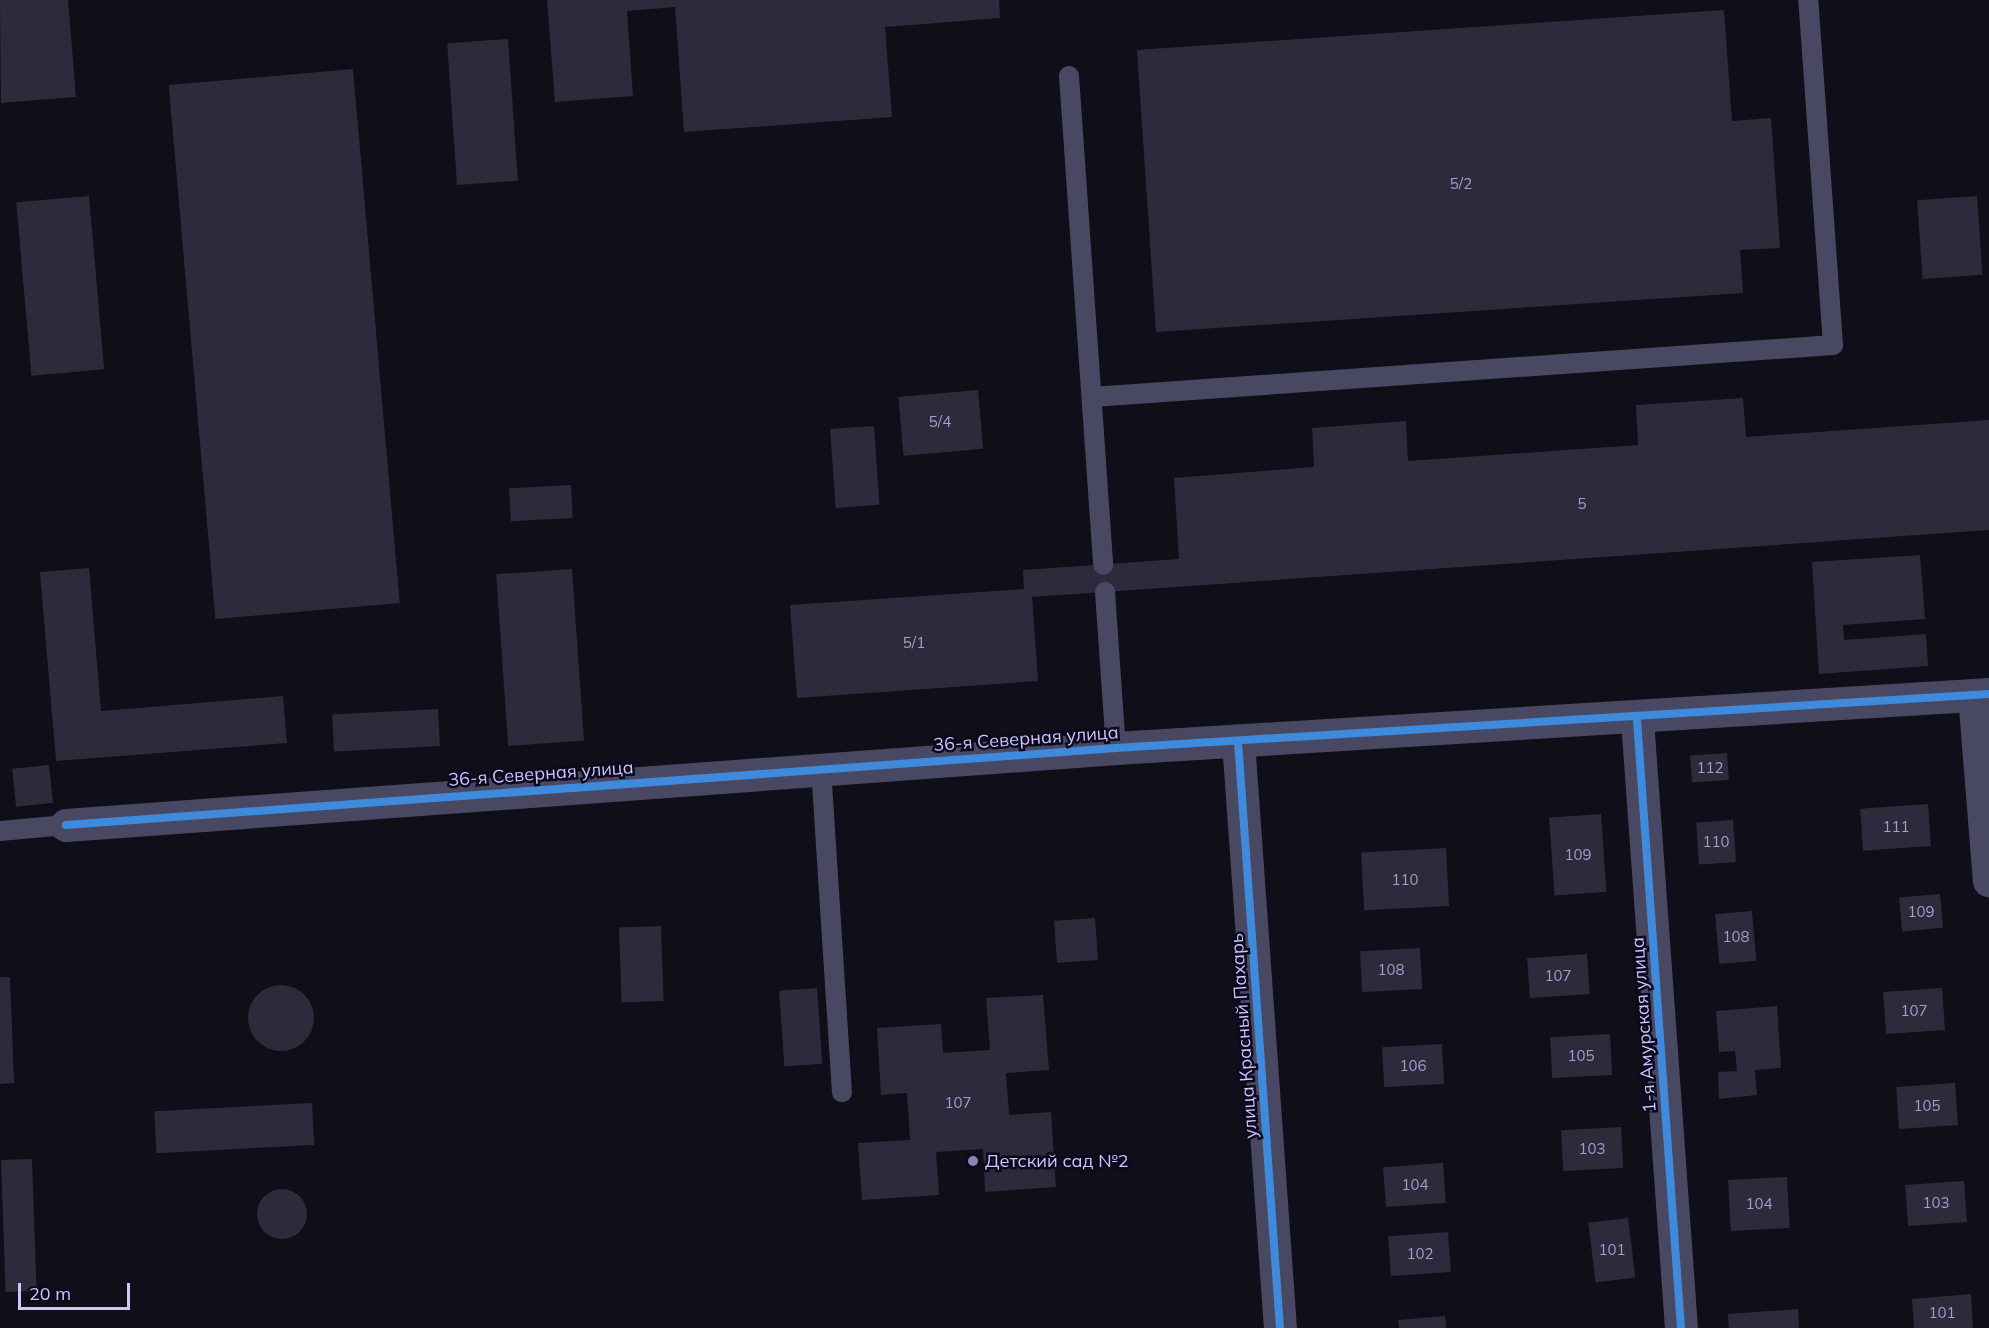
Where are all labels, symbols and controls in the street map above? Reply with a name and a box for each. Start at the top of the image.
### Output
house number: 5/2 [1450,175,1472,193]
house number: 5/4 [929,413,951,431]
house number: 5 [1578,495,1586,513]
house number: 5/1 [903,634,925,652]
street label: 36-я Северная улица [933,722,1119,756]
street label: 36-я Северная улица [448,757,634,791]
house number: 112 [1697,759,1723,777]
house number: 111 [1883,818,1909,836]
house number: 110 [1703,833,1729,851]
house number: 109 [1565,846,1591,864]
house number: 110 [1392,871,1418,889]
house number: 109 [1908,903,1934,921]
house number: 108 [1723,928,1749,946]
street label: улица Красный Пахарь [1226,933,1262,1139]
street label: 1-я Амурская улица [1627,936,1661,1114]
house number: 108 [1378,961,1404,979]
house number: 107 [1545,967,1571,985]
house number: 107 [1901,1002,1927,1020]
house number: 105 [1568,1047,1594,1065]
house number: 106 [1400,1057,1426,1075]
house number: 107 [945,1094,971,1112]
house number: 105 [1914,1097,1940,1115]
house number: 103 [1579,1140,1605,1158]
place label: Детский сад №2 [985,1150,1129,1172]
marker: Детский сад №2 [966,1154,980,1168]
house number: 104 [1402,1176,1428,1194]
house number: 103 [1923,1194,1949,1212]
house number: 104 [1746,1195,1772,1213]
house number: 101 [1599,1241,1625,1259]
house number: 102 [1407,1245,1433,1263]
scale bar [21,1271,134,1309]
text: 20 m [29,1282,71,1305]
house number: 101 [1929,1304,1955,1322]

